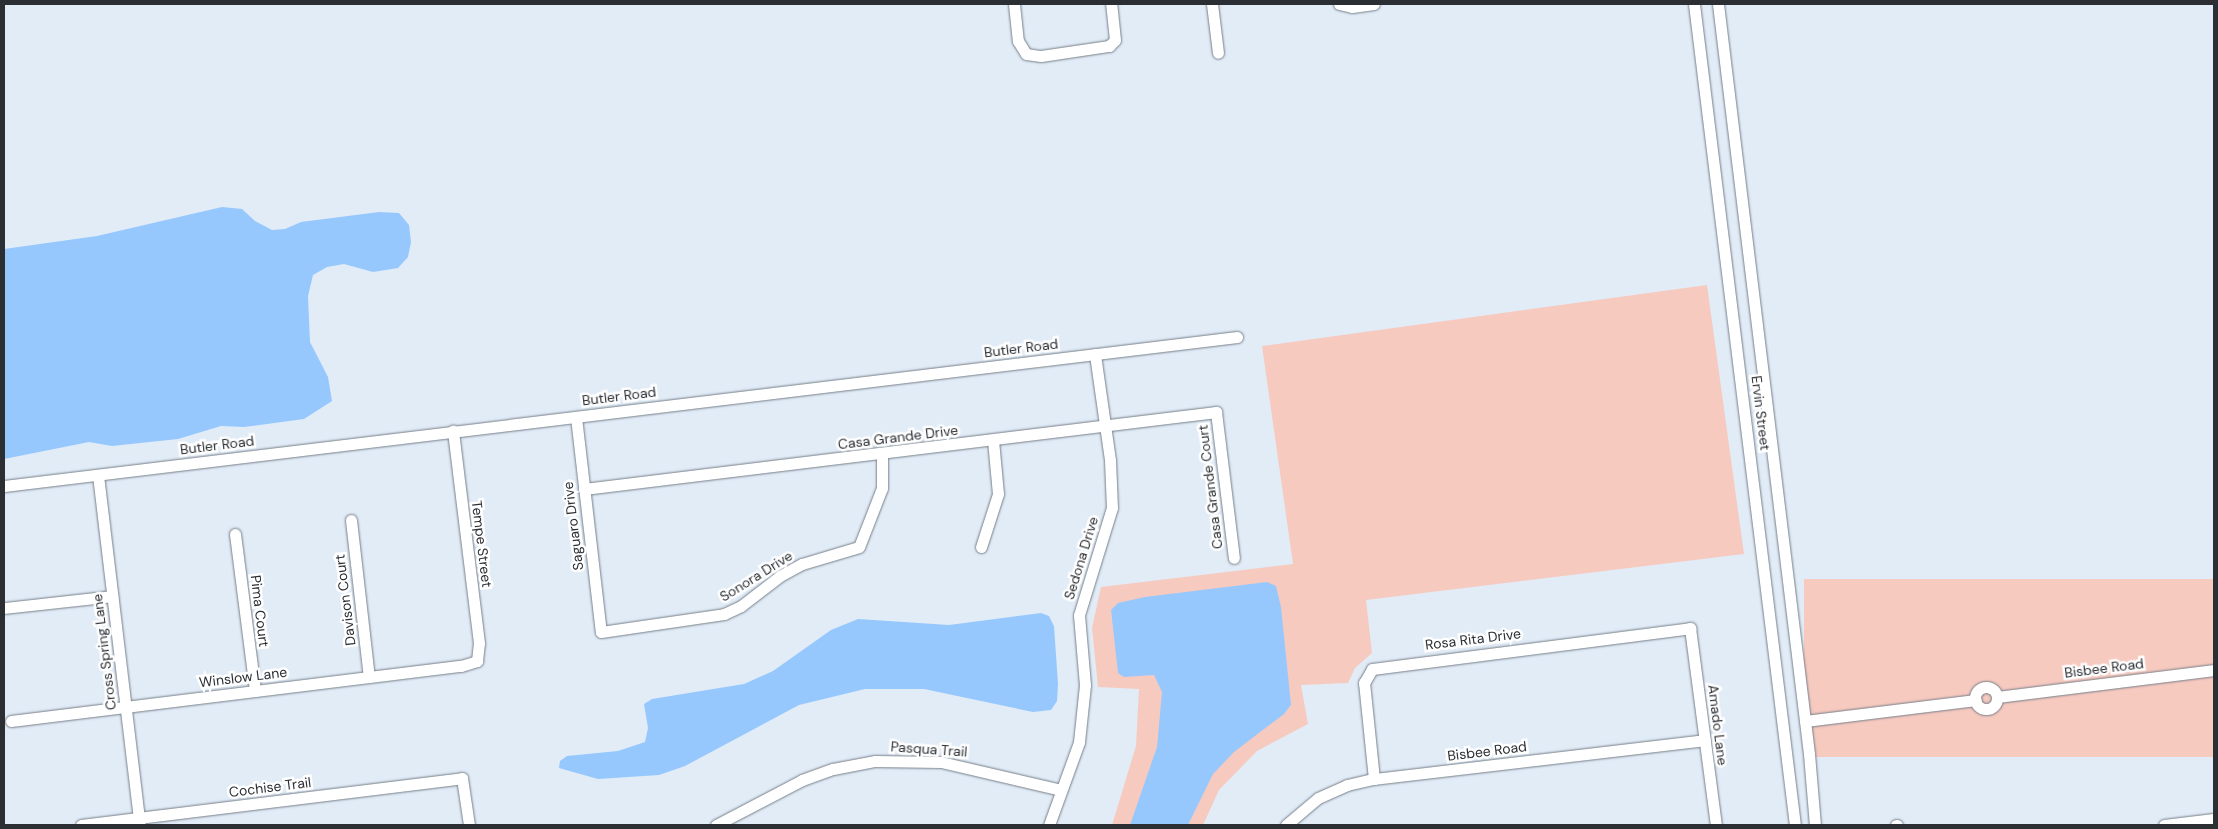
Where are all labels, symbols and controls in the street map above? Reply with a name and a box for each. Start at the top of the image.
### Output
street label: Butler Road [983,335,1059,361]
street label: Ervin Street [1748,375,1774,451]
street label: Butler Road [581,383,657,409]
street label: Casa Grande Drive [837,421,959,453]
street label: Casa Grande Court [1194,424,1226,550]
street label: Butler Road [179,432,255,458]
street label: Saguaro Drive [559,481,587,571]
street label: Tempe Street [468,500,496,588]
street label: Sedona Drive [1060,515,1102,601]
street label: Sonora Drive [717,547,795,605]
street label: Davison Court [331,553,359,647]
street label: Pima Court [247,574,273,648]
street label: Cross Spring Lane [89,593,119,711]
street label: Rosa Rita Drive [1424,625,1522,653]
street label: Bisbee Road [2063,655,2145,681]
street label: Winslow Lane [198,663,288,691]
street label: Amado Lane [1705,684,1731,766]
street label: Pasqua Trail [890,738,968,760]
street label: Bisbee Road [1446,738,1528,764]
street label: Cochise Trail [228,774,312,800]

